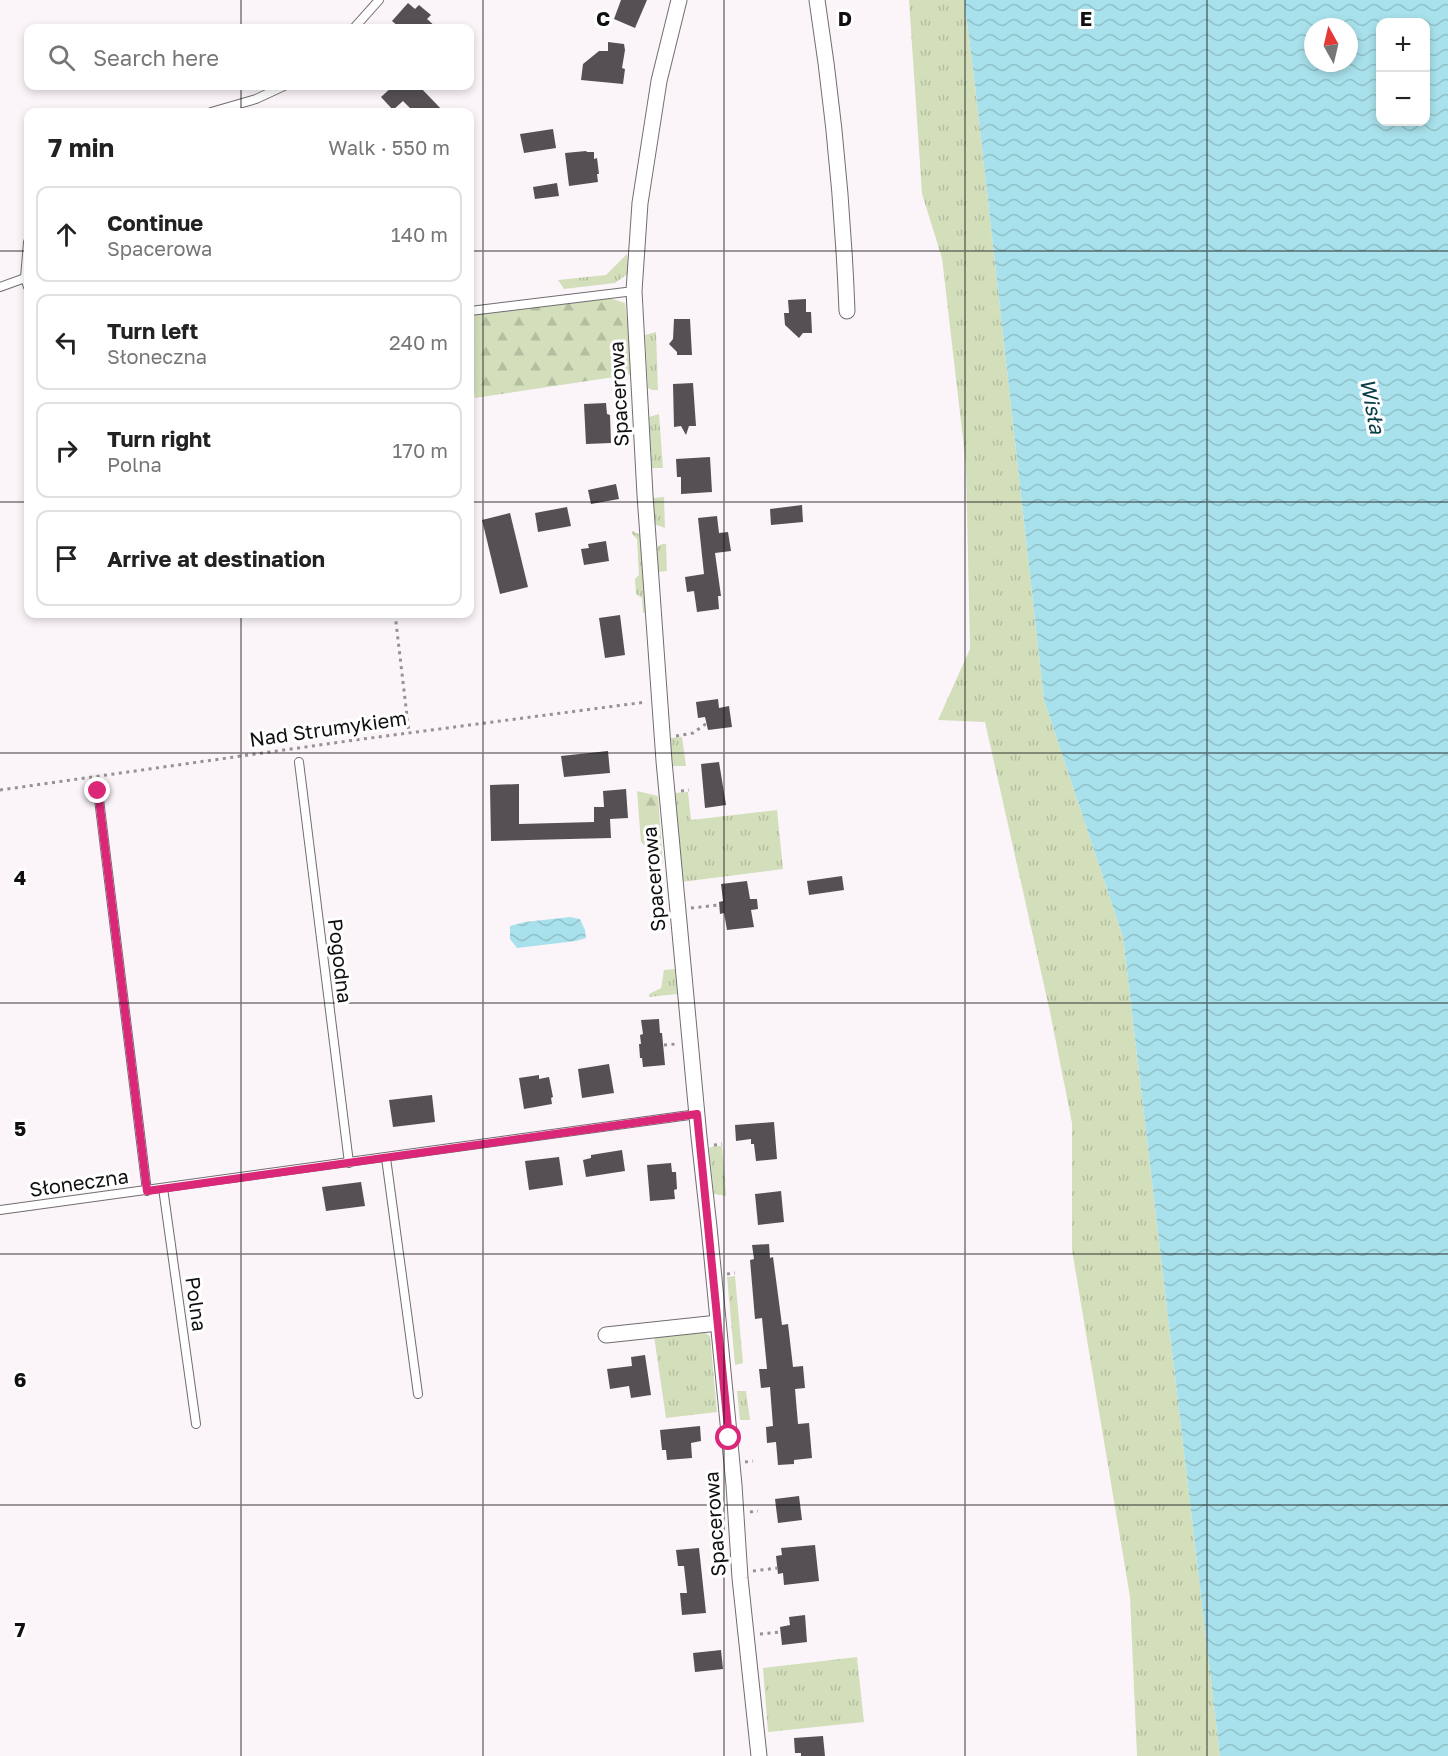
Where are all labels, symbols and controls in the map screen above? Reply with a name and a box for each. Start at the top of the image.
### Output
text: C [596,6,610,30]
text: D [838,6,852,30]
text: E [1080,6,1092,30]
north arrow [1304,18,1358,72]
map controls [1376,18,1430,126]
button: + [1376,18,1430,72]
search box [24,24,474,90]
icon: search [45,41,78,74]
text: Search here [93,44,219,71]
button: − [1376,72,1430,126]
text: 7 min [48,132,114,163]
text: Walk · 550 m [328,135,450,159]
text: Continue [107,209,203,236]
icon: ahead [50,218,83,251]
text: 140 m [391,222,448,246]
text: Spacerowa [107,236,212,260]
text: Turn left [107,317,198,344]
icon: left [50,326,83,359]
text: 240 m [389,330,448,354]
street label: Spacerowa [603,341,633,447]
text: Słoneczna [107,344,207,368]
water label: Wisła [1355,376,1391,437]
text: Turn right [107,425,211,452]
icon: right [50,434,83,467]
text: 170 m [393,438,448,462]
text: Polna [107,452,162,476]
icon: arrive [50,542,83,575]
text: Arrive at destination [107,545,325,572]
street label: Nad Strumykiem [248,705,408,751]
route end [84,777,110,803]
street label: Spacerowa [636,826,670,933]
text: 4 [14,865,26,889]
street label: Pogodna [324,917,358,1005]
text: 5 [14,1116,26,1140]
street label: Słoneczna [28,1163,130,1201]
street label: Polna [181,1275,213,1333]
text: 6 [14,1367,26,1391]
route start [715,1424,741,1450]
street label: Spacerowa [698,1471,730,1577]
text: 7 [15,1617,26,1641]

